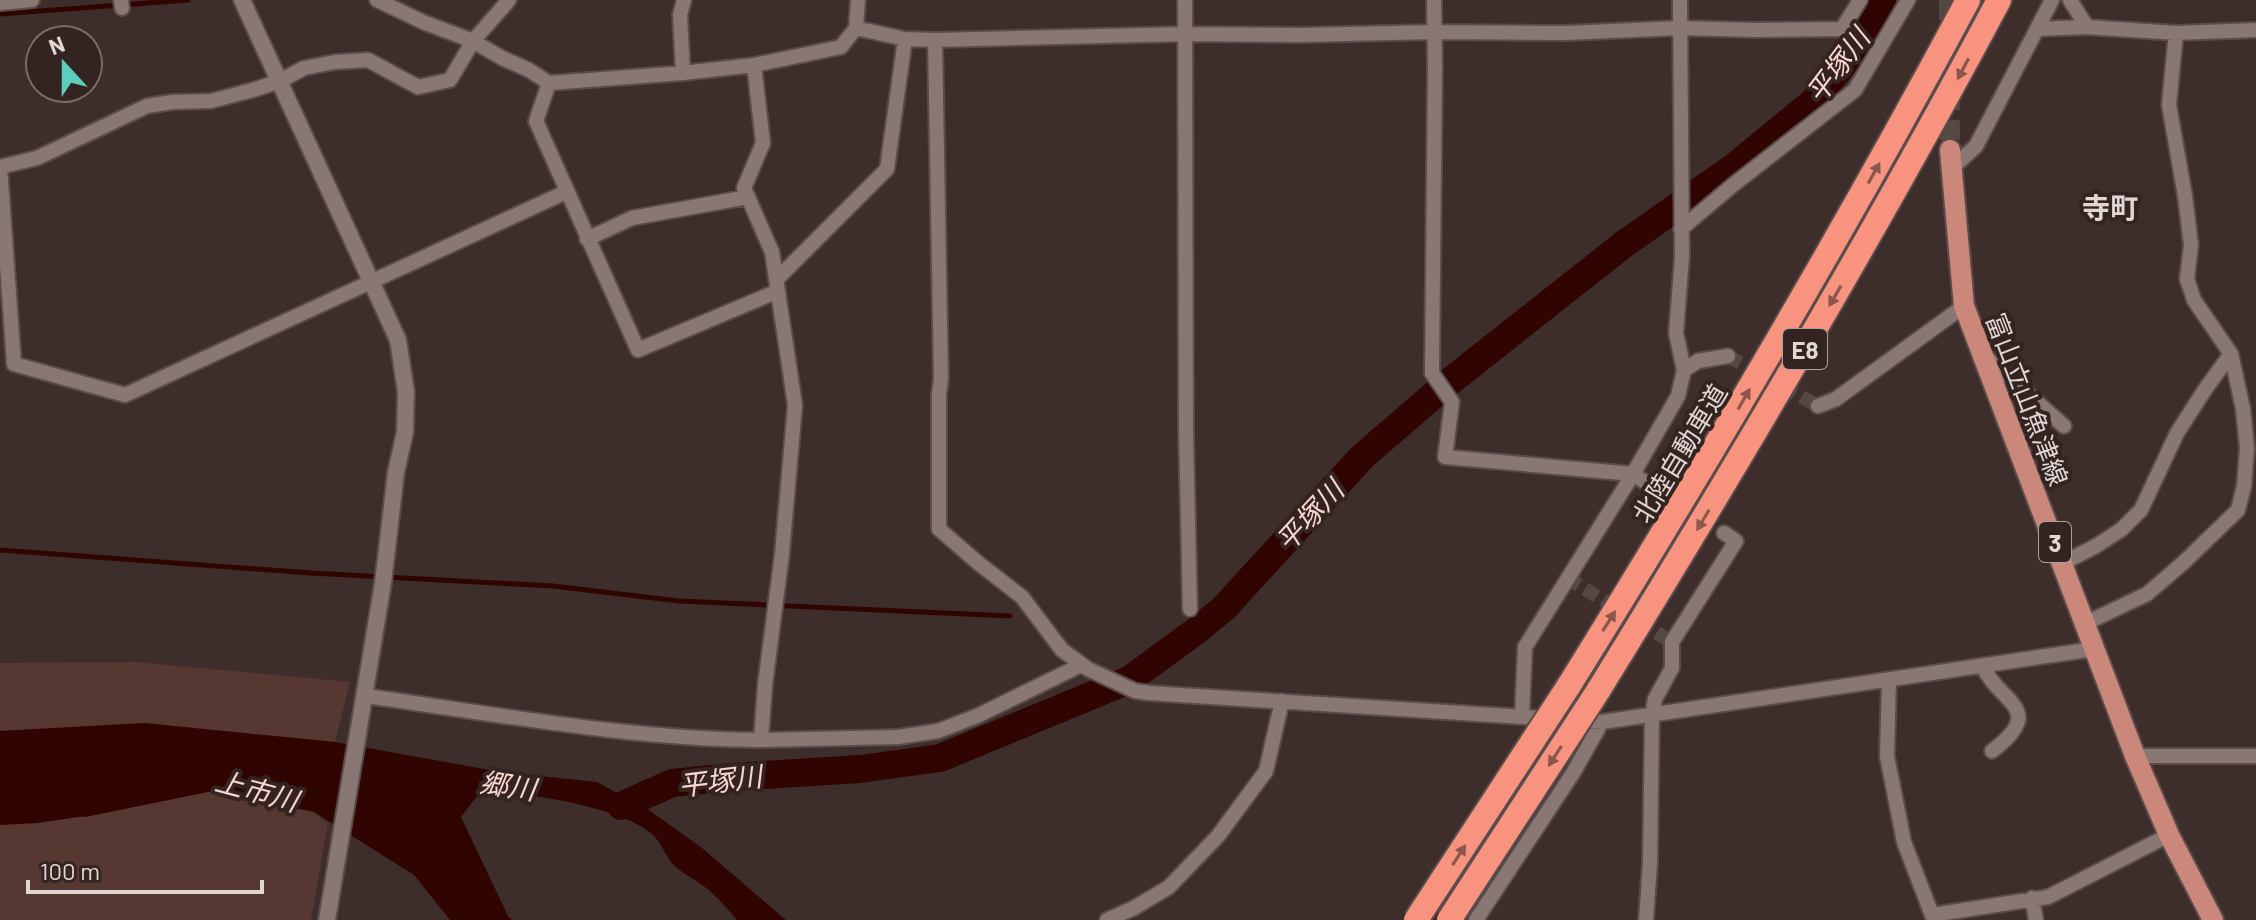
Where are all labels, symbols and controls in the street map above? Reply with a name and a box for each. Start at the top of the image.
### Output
water label: 平塚川 [1798,19,1878,109]
north arrow [24,24,104,104]
text: N [45,30,68,59]
one-way arrow [1956,58,1970,80]
one-way arrow [1867,162,1881,185]
district label: 寺町 [2082,190,2138,224]
one-way arrow [1828,285,1842,307]
street label: 富山立山魚津線 [1981,308,2075,490]
road number: E8 [1783,329,1827,369]
street label: 北陸自動車道 [1626,378,1732,528]
one-way arrow [1737,388,1751,410]
water label: 平塚川 [1268,471,1352,557]
one-way arrow [1697,509,1711,531]
road number: 3 [2039,522,2071,562]
one-way arrow [1602,610,1616,632]
one-way arrow [1548,746,1563,767]
water label: 平塚川 [676,758,767,802]
water label: 上市川 [212,763,305,818]
water label: 郷川 [478,764,541,806]
scale bar [28,844,262,894]
one-way arrow [1451,844,1465,866]
text: 100 m [40,856,100,885]

